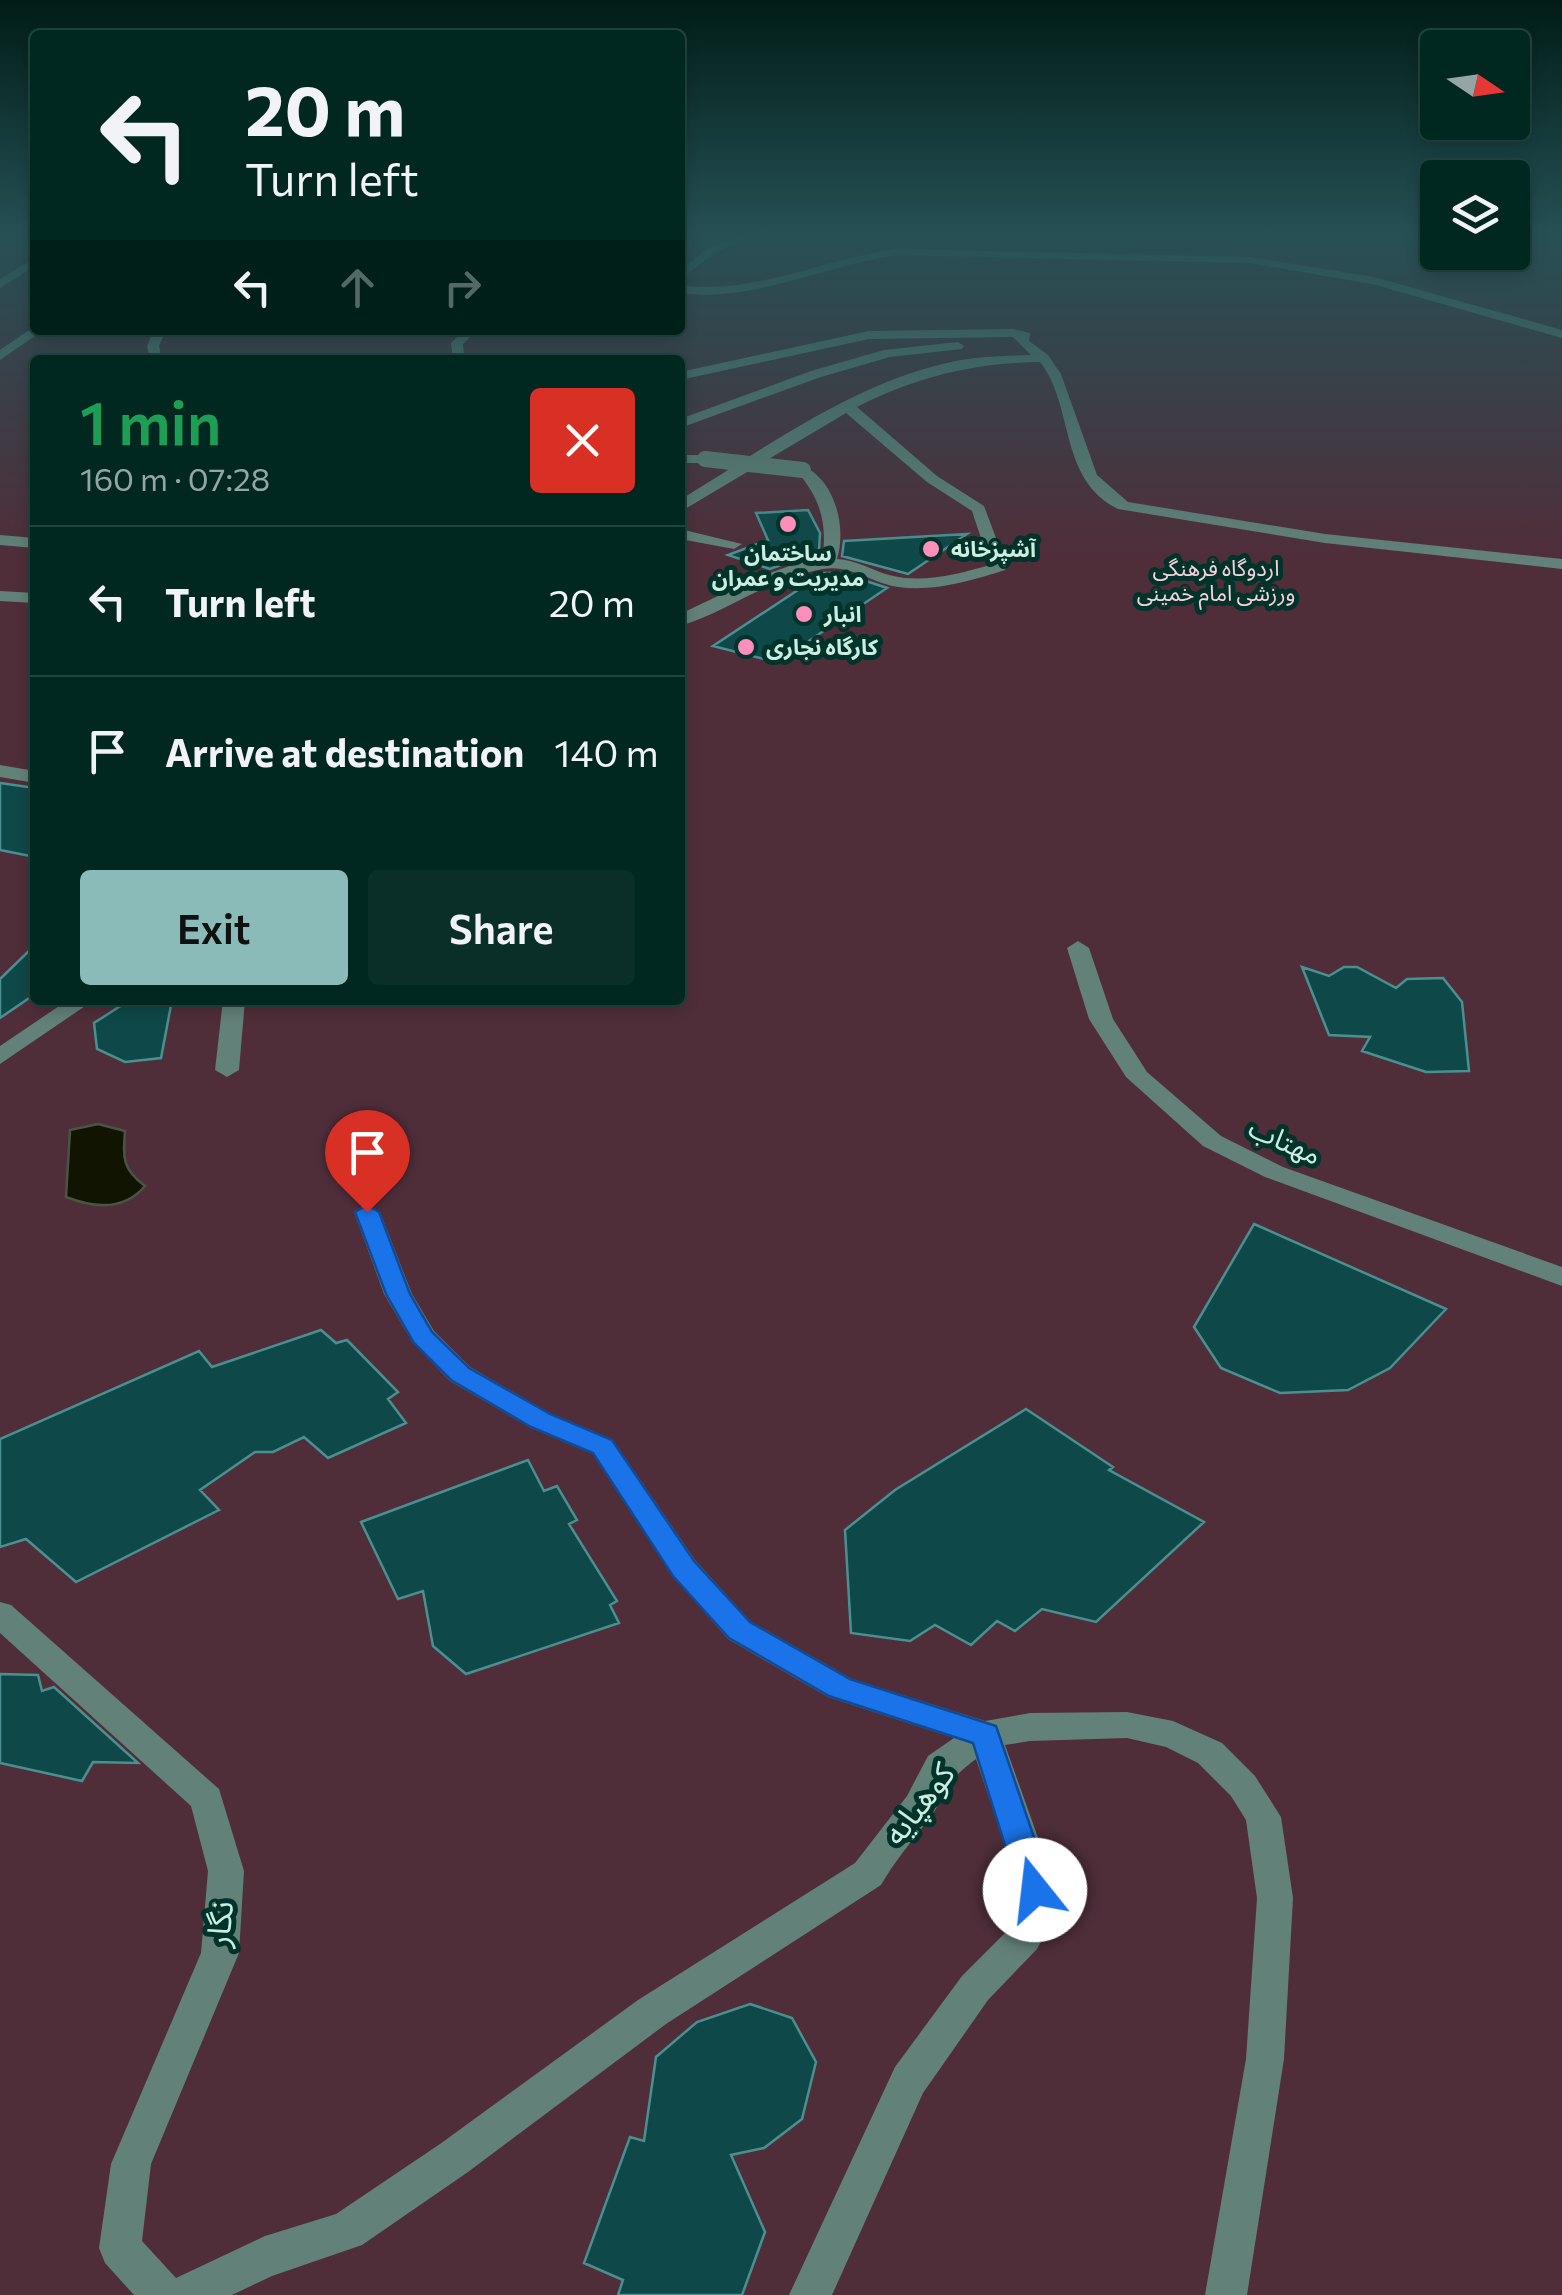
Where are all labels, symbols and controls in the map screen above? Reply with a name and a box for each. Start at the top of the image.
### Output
north arrow [1420,30,1530,140]
map controls [1420,30,1530,270]
text: 20 m [245,65,405,150]
icon: left [80,70,210,200]
text: Turn left [245,150,419,205]
button: layers [1420,160,1530,270]
icon: left [225,260,280,315]
icon: ahead [330,260,385,315]
icon: right [435,260,490,315]
text: 1 min [80,384,221,457]
button: close [530,388,635,493]
text: 160 m · 07:28 [80,458,270,498]
marker: ساختمان مدیریت و عمران [777,513,799,535]
place label: آشپزخانه [951,535,1037,564]
marker: آشپزخانه [920,538,942,560]
place label: ساختمان مدیریت و عمران [712,539,864,591]
park label: اردوگاه فرهنگی ورزشی امام خمینی [1137,554,1295,610]
icon: left [80,574,135,629]
text: Turn left [165,578,316,625]
text: 20 m [549,578,635,625]
place label: انبار [823,600,861,628]
marker: انبار [793,603,815,625]
place label: کارگاه نجاری [766,633,879,661]
marker: کارگاه نجاری [735,636,757,658]
icon: arrive [80,724,135,779]
text: Arrive at destination [165,728,524,775]
text: 140 m [554,728,659,775]
button: Exit [80,870,348,985]
button: Share [368,870,635,985]
street label: مهتاب [1244,1109,1327,1171]
pin [325,1110,410,1213]
icon: arrive [340,1125,395,1180]
street label: کوهپایه [873,1753,964,1853]
position arrow [983,1838,1087,1942]
street label: نگار [196,1899,241,1950]

